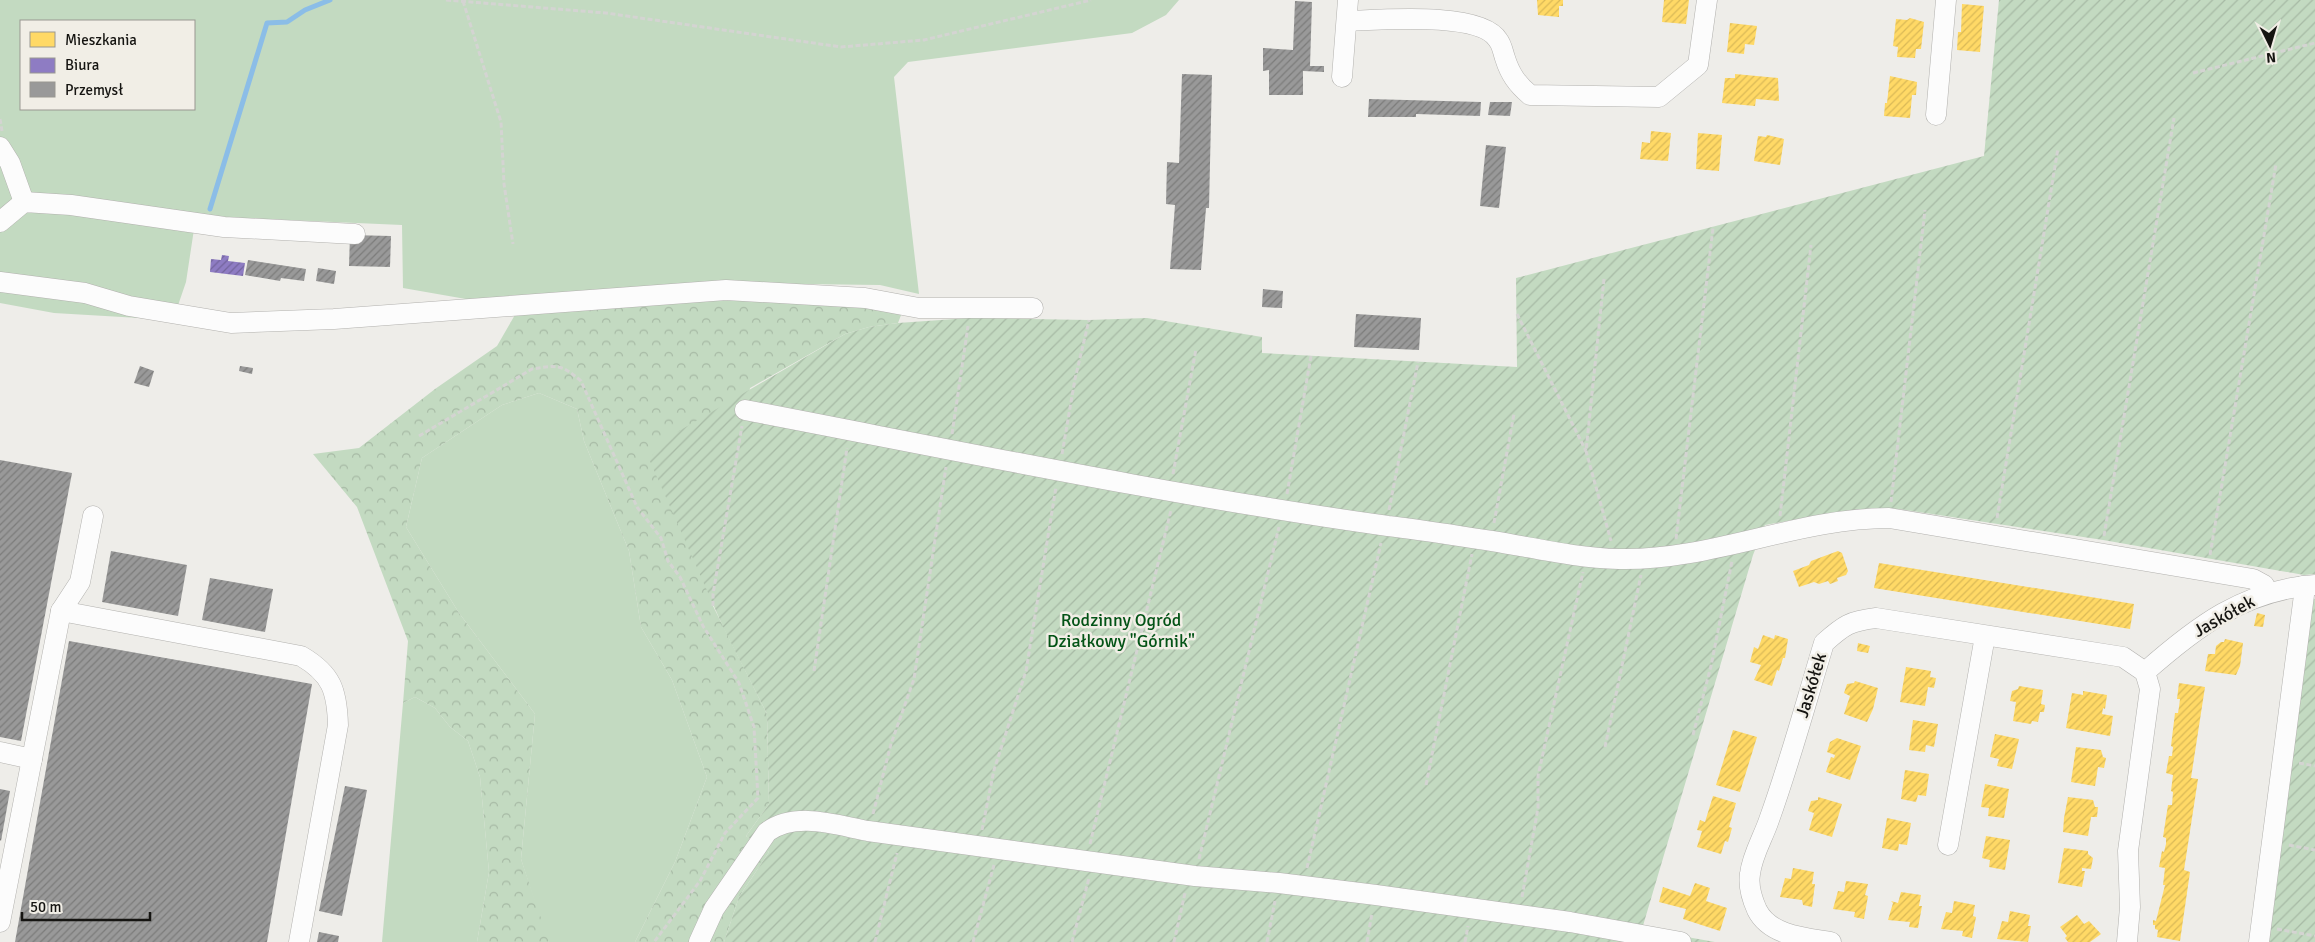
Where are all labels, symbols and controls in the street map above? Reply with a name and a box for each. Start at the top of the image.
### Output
legend [20,20,195,110]
north arrow [2245,20,2295,70]
text: Mieszkania [65,31,137,49]
text: N [2265,49,2277,66]
text: Biura [65,56,99,74]
text: Przemysł [65,81,123,99]
street label: Jaskółek [2190,590,2258,642]
park label: Rodzinny Ogród Działkowy "Górnik" [1047,609,1195,652]
street label: Jaskółek [1791,650,1831,720]
scale bar [22,890,150,922]
text: 50 m [30,898,61,916]

